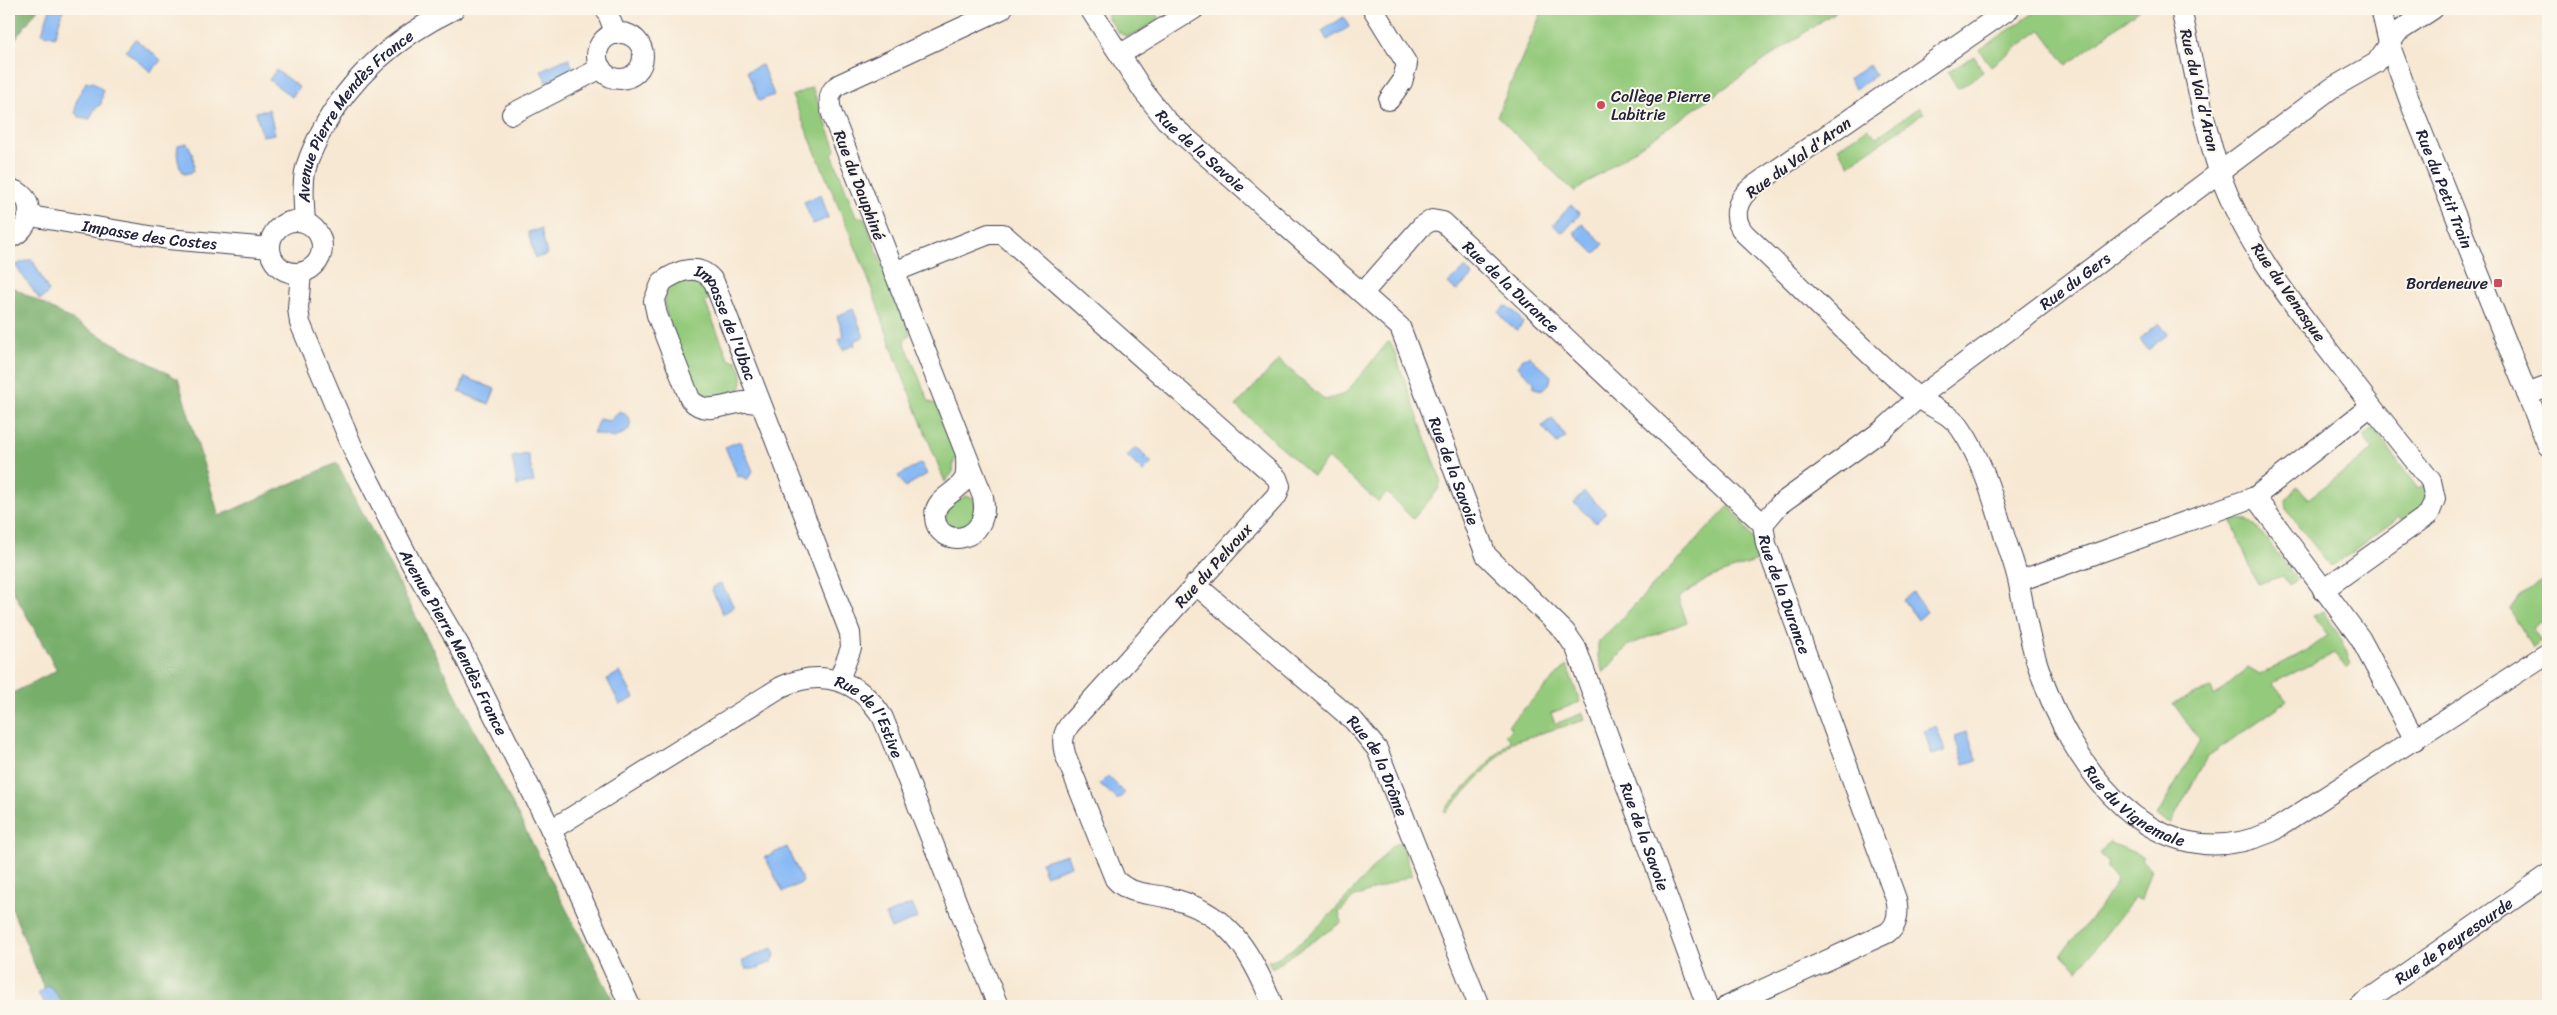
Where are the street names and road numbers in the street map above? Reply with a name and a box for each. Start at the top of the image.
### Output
street label: Avenue Pierre Mendès France [289,22,420,204]
street label: Rue du Val d'Aran [2171,26,2228,155]
street label: Rue de la Savoie [1148,103,1253,200]
street label: Rue du Val d'Aran [1739,109,1858,206]
street label: Rue du Petit Train [2407,125,2481,253]
street label: Rue du Dauphiné [825,126,894,245]
street label: Impasse des Costes [79,211,218,258]
street label: Rue de la Durance [1455,233,1567,340]
street label: Rue du Venasque [2243,236,2334,348]
street label: Rue du Gers [2033,244,2117,318]
street label: Impasse de l'Ubac [691,256,765,385]
street label: Rue de la Savoie [1420,413,1488,530]
street label: Rue du Pelvoux [1167,515,1260,615]
street label: Rue de la Durance [1750,533,1819,658]
street label: Avenue Pierre Mendès France [391,543,516,741]
street label: Rue de l'Estive [831,667,912,763]
street label: Rue de la Drôme [1340,707,1416,821]
street label: Rue du Vignemale [2076,759,2188,855]
street label: Rue de la Savoie [1611,778,1678,895]
street label: Rue de Peyresourde [2388,889,2519,992]

